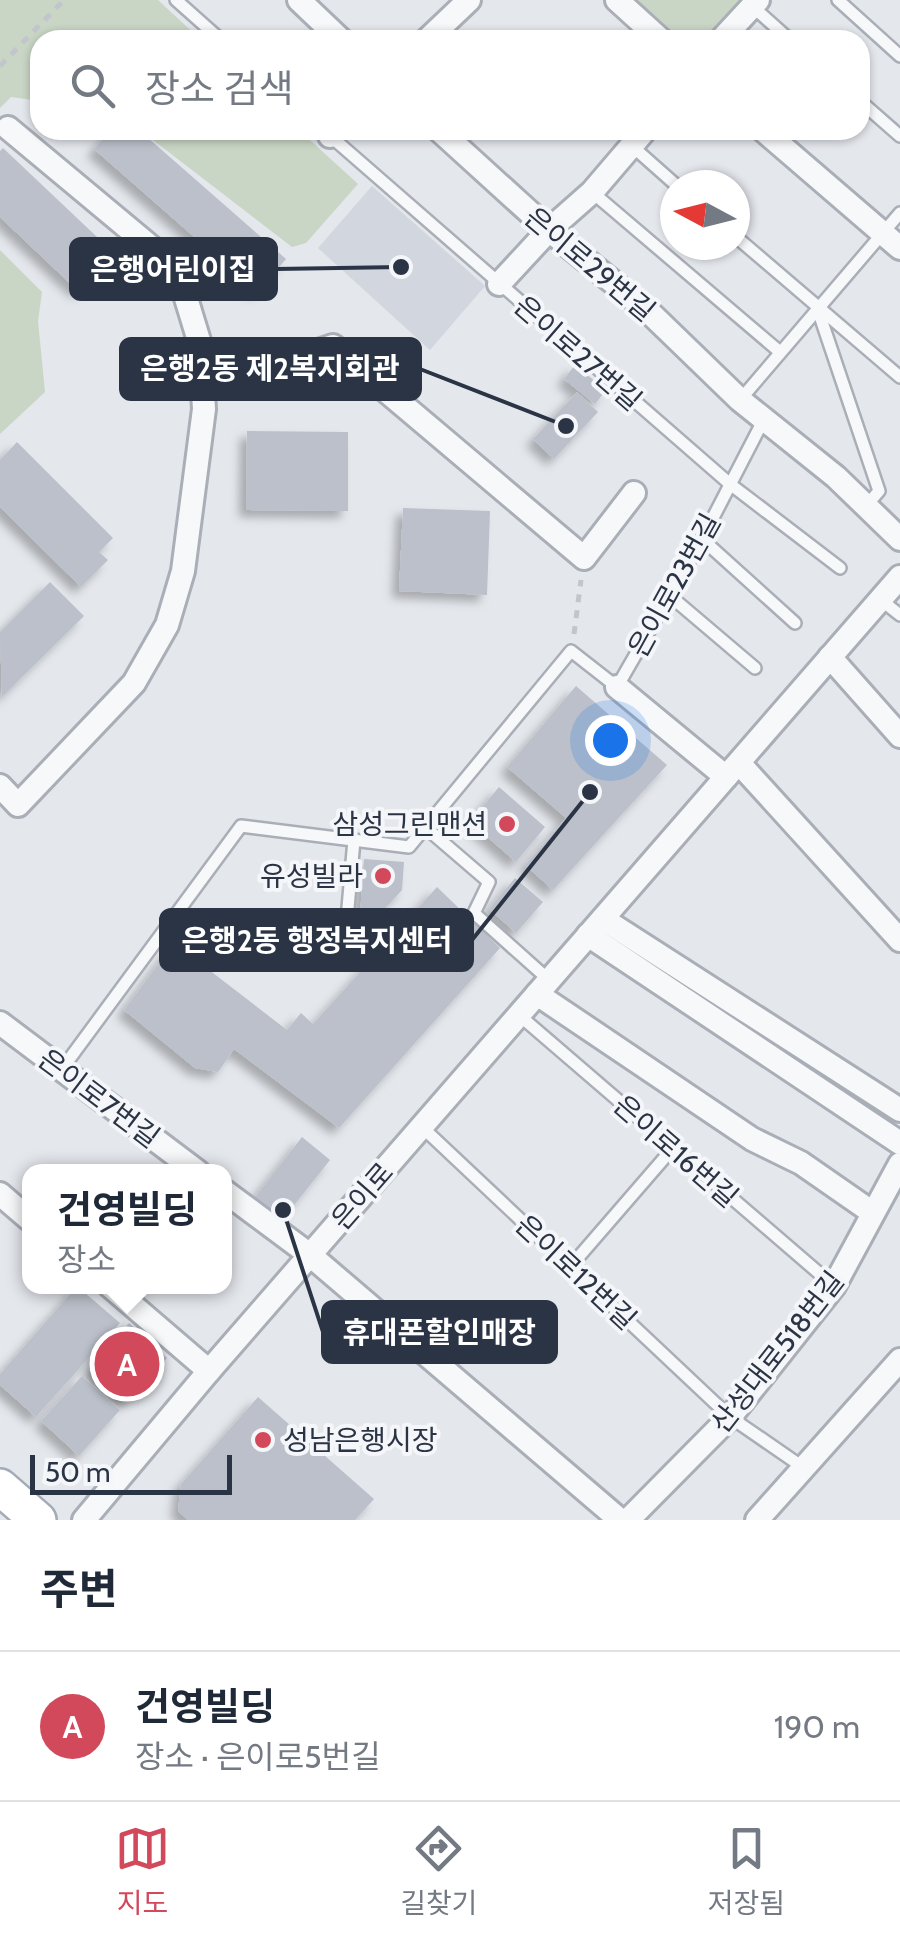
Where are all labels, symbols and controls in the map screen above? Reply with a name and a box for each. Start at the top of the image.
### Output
search box [30,30,870,140]
icon: search [65,58,120,113]
text: 장소 검색 [145,65,293,112]
north arrow [660,170,750,260]
street label: 은이로29번길 [518,200,662,328]
callout: 은행어린이집 [71,239,276,299]
text: 은행어린이집 [90,251,256,288]
street label: 은이로27번길 [507,288,649,418]
callout: 은행2동 제2복지회관 [121,339,420,399]
text: 은행2동 제2복지회관 [140,350,400,387]
street label: 은이로23번길 [621,507,727,663]
your location [585,715,636,766]
place label: 삼성그린맨션 [332,807,487,841]
marker: 삼성그린맨션 [496,813,518,835]
place label: 유성빌라 [260,859,363,893]
marker: 유성빌라 [372,865,394,887]
callout: 은행2동 행정복지센터 [161,910,472,970]
text: 은행2동 행정복지센터 [181,922,453,959]
street label: 은이로7번길 [32,1041,166,1155]
street label: 은이로16번길 [607,1088,745,1214]
street label: 은이로 [324,1156,400,1236]
popup [22,1164,232,1294]
text: 건영빌딩 [57,1186,197,1233]
street label: 은이로12번길 [509,1208,643,1336]
text: 장소 [57,1240,116,1279]
street label: 산성대로518번길 [703,1264,851,1440]
callout: 휴대폰할인매장 [323,1302,556,1362]
text: 휴대폰할인매장 [342,1314,536,1351]
pin: A [94,1326,160,1402]
place label: 성남은행시장 [283,1423,438,1457]
marker: 성남은행시장 [252,1429,274,1451]
scale bar [30,1450,232,1494]
text: 50 m [45,1455,111,1489]
text: 주변 [40,1563,117,1615]
text: 건영빌딩 [135,1683,275,1730]
text: A [62,1707,83,1746]
text: 190 m [774,1707,860,1746]
text: 장소 · 은이로5번길 [135,1737,380,1776]
tab: 지도 [115,1821,170,1921]
tab: 길찾기 [400,1821,477,1921]
tab: 저장됨 [708,1821,785,1921]

